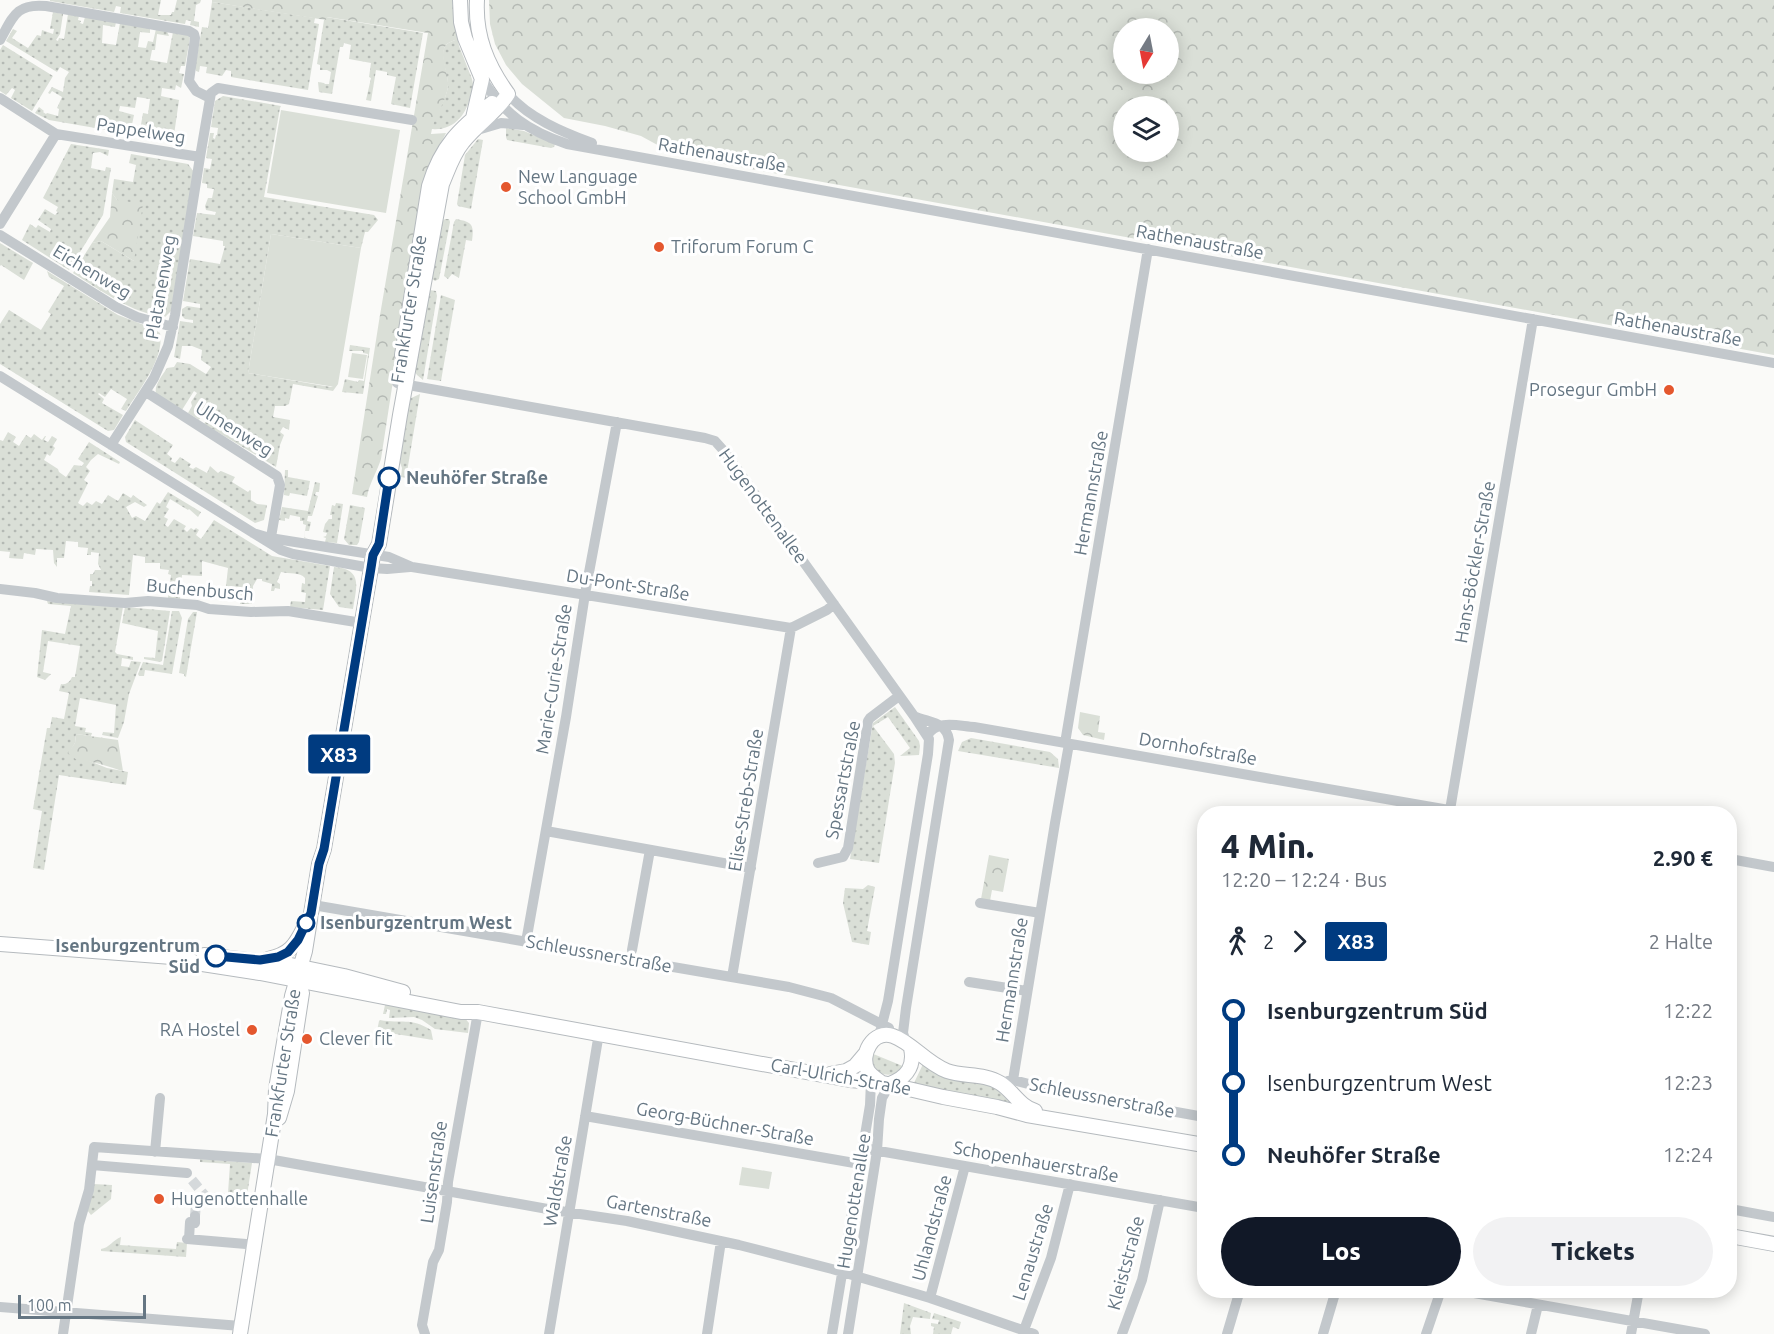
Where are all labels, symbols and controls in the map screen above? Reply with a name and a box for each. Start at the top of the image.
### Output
north arrow [1113,18,1179,84]
map controls [1113,18,1179,162]
button: layers [1113,96,1179,162]
street label: Pappelweg [95,113,187,147]
street label: Rathenaustraße [657,133,788,175]
place label: New Language School GmbH [518,166,638,207]
marker: New Language School GmbH [499,180,513,194]
street label: Rathenaustraße [1135,220,1266,262]
street label: Platanenweg [141,233,179,341]
street label: Frankfurter Straße [386,233,430,384]
place label: Triforum Forum C [671,236,814,256]
street label: Eichenweg [50,240,135,302]
marker: Triforum Forum C [652,240,666,254]
street label: Rathenaustraße [1613,307,1744,349]
place label: Prosegur GmbH [1529,379,1657,399]
marker: Prosegur GmbH [1662,383,1676,397]
street label: Ulmenweg [192,397,277,460]
street label: Hermannstraße [1069,429,1111,557]
street label: Hugenottenallee [716,444,812,567]
marker: Neuhöfer Straße [378,467,400,489]
place label: Neuhöfer Straße [406,467,548,487]
street label: Hans-Böckler-Straße [1450,479,1498,644]
street label: Du-Pont-Straße [565,564,691,604]
street label: Buchenbusch [145,574,255,604]
street label: Marie-Curie-Straße [531,602,575,756]
street label: Spessartstraße [821,719,863,841]
street label: Elise-Streb-Straße [724,727,766,873]
street label: Dornhofstraße [1137,728,1259,768]
line badge: X83 [304,734,374,774]
text: X83 [320,742,358,766]
text: 4 Min. [1221,827,1314,864]
text: 2.90 € [1653,845,1713,870]
text: 12:20 – 12:24 · Bus [1221,868,1387,891]
place label: Isenburgzentrum West [320,912,512,932]
marker: Isenburgzentrum West [297,914,315,932]
street label: Hermannstraße [991,916,1031,1044]
icon: walk [1221,925,1254,958]
icon: forward [1283,925,1316,958]
text: X83 [1337,929,1375,953]
street label: Schleussnerstraße [525,930,673,976]
text: 2 [1263,930,1274,953]
text: 2 Halte [1649,930,1713,953]
place label: Isenburgzentrum Süd [55,935,200,976]
marker: Isenburgzentrum Süd [205,945,227,967]
street label: Frankfurter Straße [260,987,304,1138]
text: Isenburgzentrum Süd [1267,998,1488,1023]
text: 12:22 [1663,999,1713,1022]
place label: RA Hostel [160,1019,240,1039]
marker: RA Hostel [245,1023,259,1037]
place label: Clever fit [319,1028,393,1048]
marker: Clever fit [300,1032,314,1046]
street label: Carl-Ulrich-Straße [769,1054,913,1098]
text: Isenburgzentrum West [1267,1070,1492,1095]
text: 12:23 [1663,1071,1713,1094]
street label: Schleussnerstraße [1028,1073,1176,1121]
street label: Georg-Büchner-Straße [635,1098,816,1149]
street label: Luisenstraße [416,1119,450,1225]
street label: Hugenottenallee [832,1132,874,1270]
street label: Waldstraße [539,1134,575,1228]
street label: Schopenhauerstraße [952,1137,1120,1185]
text: Neuhöfer Straße [1267,1142,1441,1167]
text: 12:24 [1663,1143,1713,1166]
street label: Uhlandstraße [907,1172,955,1283]
place label: Hugenottenhalle [171,1188,308,1208]
street label: Gartenstraße [605,1190,714,1230]
marker: Hugenottenhalle [152,1192,166,1206]
street label: Lenaustraße [1008,1201,1056,1303]
street label: Kleiststraße [1103,1213,1147,1312]
button: Los [1221,1217,1461,1286]
button: Tickets [1473,1217,1713,1286]
scale bar [18,1292,146,1320]
text: 100 m [27,1296,72,1314]

